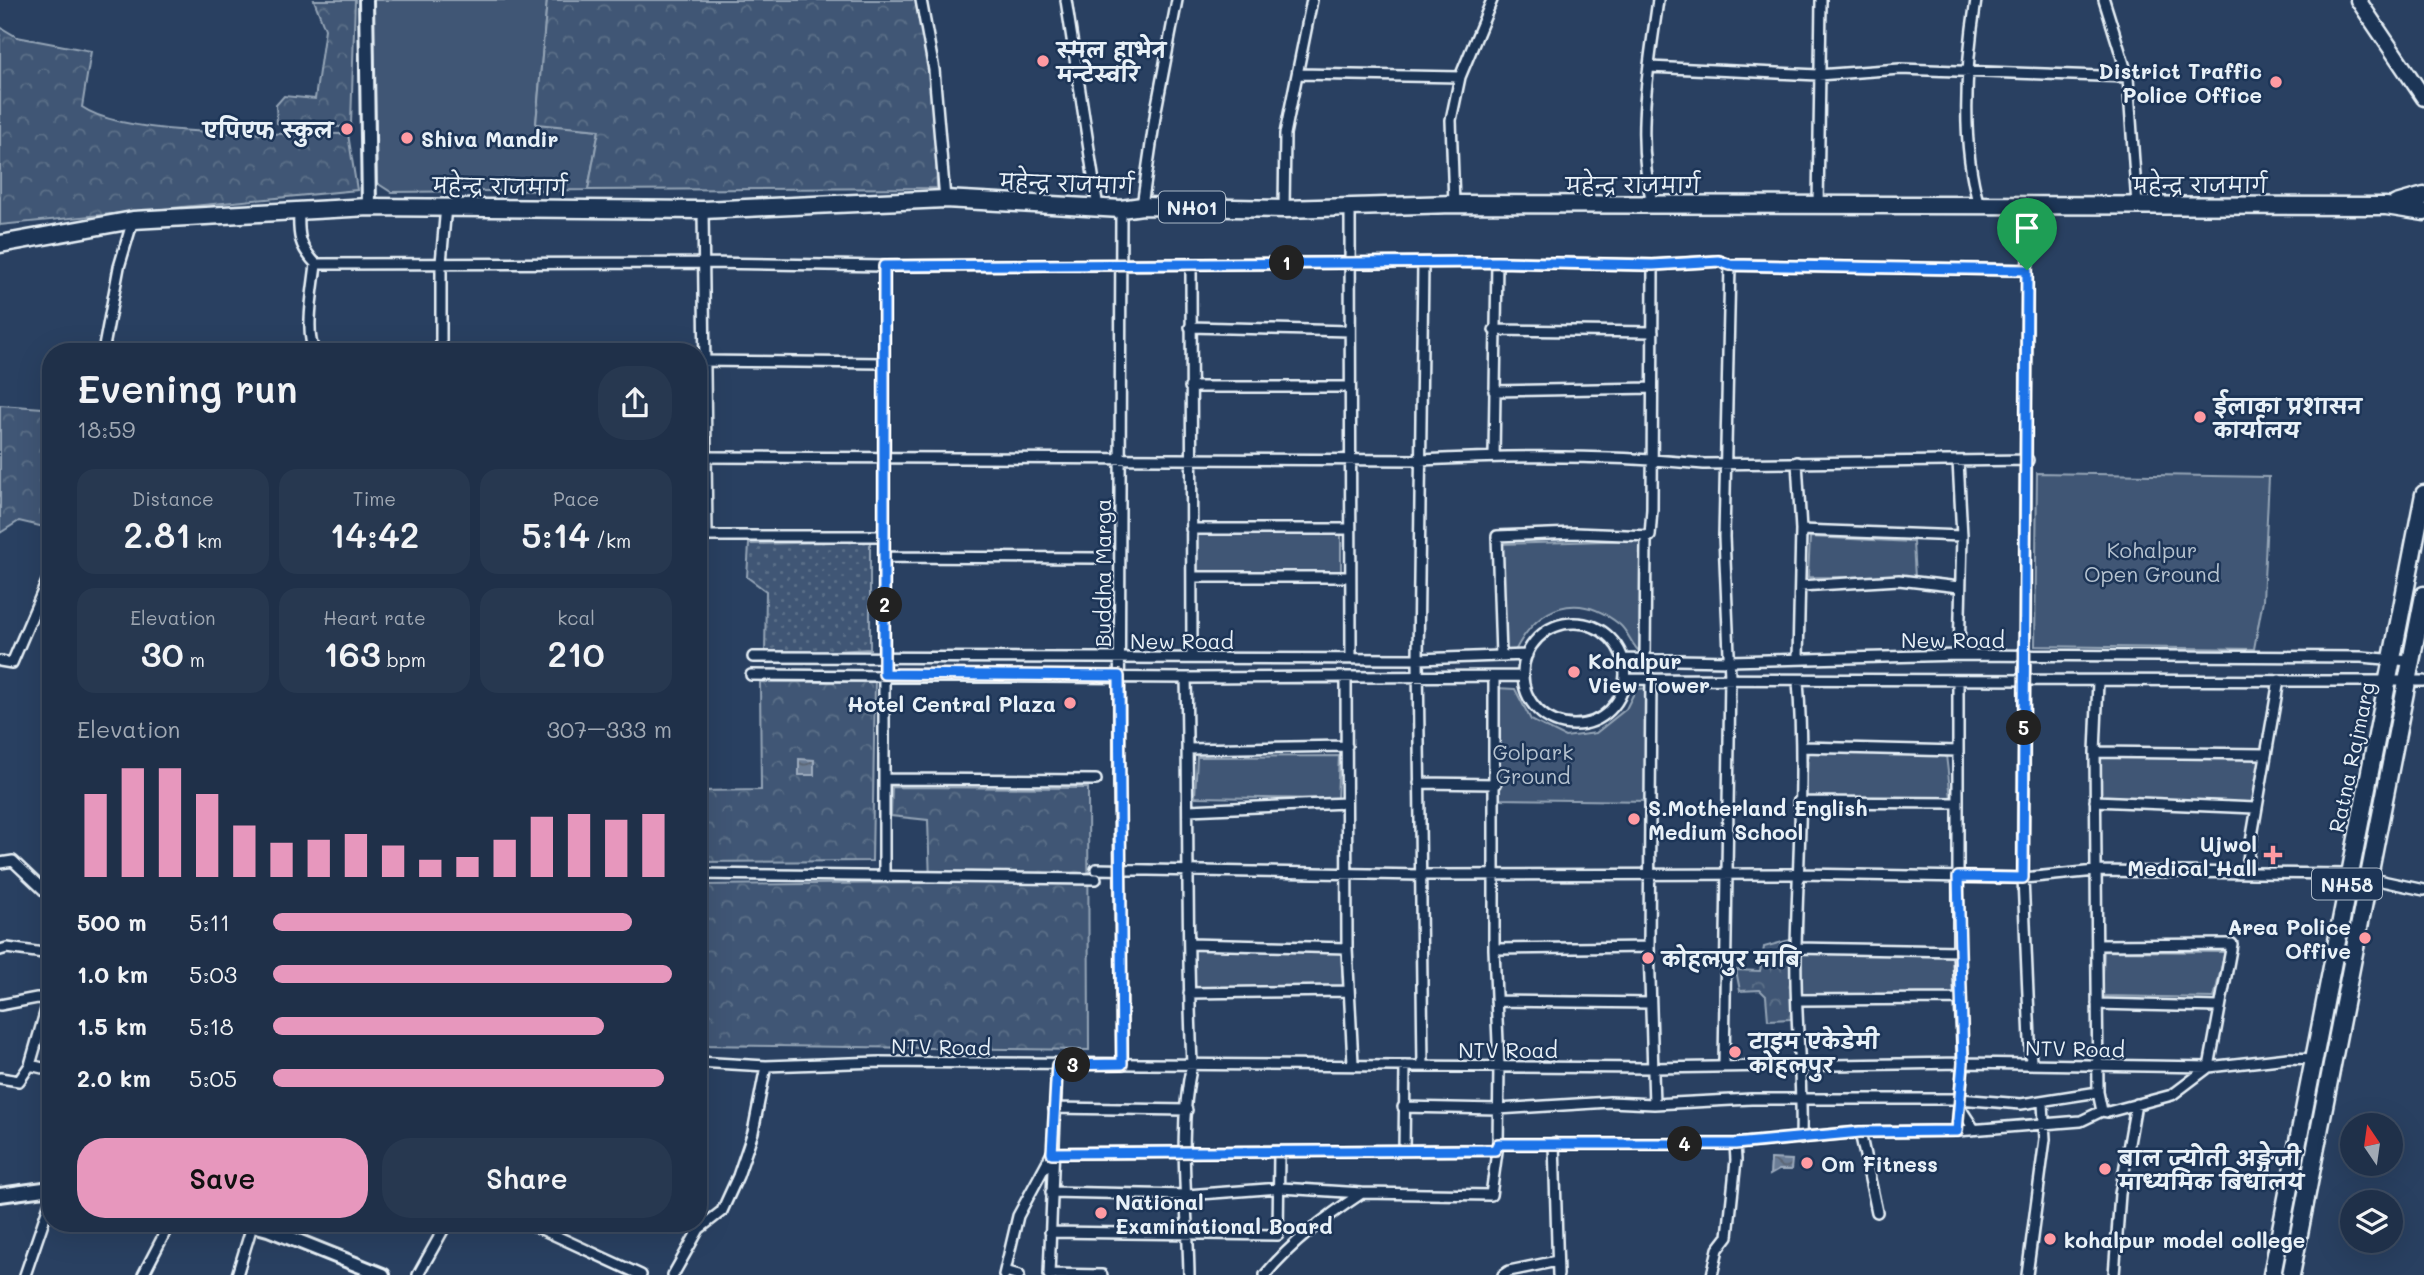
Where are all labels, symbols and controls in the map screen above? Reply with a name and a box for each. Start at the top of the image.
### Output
place label: स्मल हाभेन मन्टेस्वरि [1055,33,1168,87]
marker: स्मल हाभेन मन्टेस्वरि [1035,53,1051,69]
place label: District Traffic Police Office [2099,57,2262,108]
marker: District Traffic Police Office [2268,74,2284,90]
place label: एपिएफ स्कुल [201,115,335,148]
marker: एपिएफ स्कुल [339,121,355,137]
place label: Shiva Mandir [421,125,559,152]
marker: Shiva Mandir [399,130,415,146]
street label: महेन्द्र राजमार्ग [998,164,1136,199]
street label: महेन्द्र राजमार्ग [431,168,569,201]
street label: महेन्द्र राजमार्ग [1565,168,1702,198]
street label: महेन्द्र राजमार्ग [2132,168,2269,198]
road number: NH01 [1159,192,1225,223]
pin [1997,198,2057,270]
icon: arrive [2008,209,2046,247]
pin: 1 [1270,246,1304,280]
text: 1 [1282,250,1291,275]
text: Evening run [77,363,298,413]
button: share [598,366,672,440]
place label: ईलाका प्रशासन कार्यालय [2212,389,2364,443]
marker: ईलाका प्रशासन कार्यालय [2192,409,2208,425]
text: 18:59 [77,414,135,444]
text: Distance [132,486,214,511]
text: Time [353,486,396,511]
text: Pace [553,486,599,511]
street label: Buddha Marga [1089,499,1116,647]
text: 2.81 [124,511,191,557]
text: 14:42 [330,511,419,557]
text: 5:14 [521,511,590,557]
text: km [191,528,222,553]
text: /km [590,528,631,553]
park label: Kohalpur Open Ground [2084,536,2220,587]
pin: 2 [868,588,903,622]
text: 2 [879,592,890,617]
text: Elevation [130,605,215,630]
text: Heart rate [323,605,426,630]
text: kcal [557,605,595,630]
street label: New Road [1901,626,2005,653]
street label: New Road [1130,627,1234,654]
text: 30 [141,630,184,676]
text: 163 [323,630,381,676]
text: 210 [548,630,605,676]
text: m [184,647,205,672]
text: bpm [381,647,426,672]
place label: Kohalpur View Tower [1588,647,1710,698]
marker: Kohalpur View Tower [1566,664,1582,680]
street label: Ratna Rajmarg [2322,679,2380,835]
place label: Hotel Central Plaza [847,690,1056,717]
marker: Hotel Central Plaza [1062,695,1078,711]
pin: 5 [2007,710,2042,746]
text: Elevation [77,714,180,744]
text: 307–333 m [547,714,672,744]
text: 5 [2018,715,2029,740]
park label: Golpark Ground [1492,738,1574,789]
place label: S.Motherland English Medium School [1648,794,1867,845]
marker: S.Motherland English Medium School [1626,811,1642,827]
place label: Ujwol Medical Hall [2127,830,2257,881]
marker: Ujwol Medical Hall [2263,845,2283,865]
road number: NH58 [2312,869,2382,900]
text: 500 m [77,907,147,937]
text: 5:11 [189,907,230,937]
place label: Area Police Offive [2228,913,2351,964]
marker: Area Police Offive [2357,930,2373,946]
place label: कोहलपुर माबि [1660,944,1802,977]
marker: कोहलपुर माबि [1640,950,1656,966]
text: 1.0 km [77,959,148,989]
text: 5:03 [189,959,237,989]
text: 1.5 km [77,1011,147,1041]
text: 5:18 [189,1011,234,1041]
place label: टाइम एकेडेमी कोहलपुर [1747,1024,1880,1083]
street label: NTV Road [891,1032,991,1060]
street label: NTV Road [2025,1034,2125,1062]
street label: NTV Road [1458,1036,1558,1063]
marker: टाइम एकेडेमी कोहलपुर [1727,1044,1743,1060]
pin: 3 [1056,1048,1090,1082]
text: 3 [1067,1052,1078,1077]
text: 2.0 km [77,1063,151,1093]
text: 5:05 [189,1063,237,1093]
north arrow [2340,1113,2403,1176]
map controls [2340,1113,2403,1253]
pin: 4 [1668,1126,1702,1162]
text: 4 [1678,1131,1691,1156]
button: Save [77,1138,368,1218]
button: Share [382,1138,672,1218]
place label: बाल ज्योती अङ्ग्रेजी माध्यमिक बिधालय [2117,1140,2306,1195]
place label: Om Fitness [1821,1150,1938,1177]
marker: Om Fitness [1799,1155,1815,1171]
marker: बाल ज्योती अङ्ग्रेजी माध्यमिक बिधालय [2097,1161,2113,1177]
place label: National Examinational Board [1115,1188,1332,1239]
button: layers [2340,1190,2403,1253]
marker: National Examinational Board [1093,1205,1109,1221]
place label: kohalpur model college [2064,1226,2305,1253]
marker: kohalpur model college [2042,1231,2058,1247]

